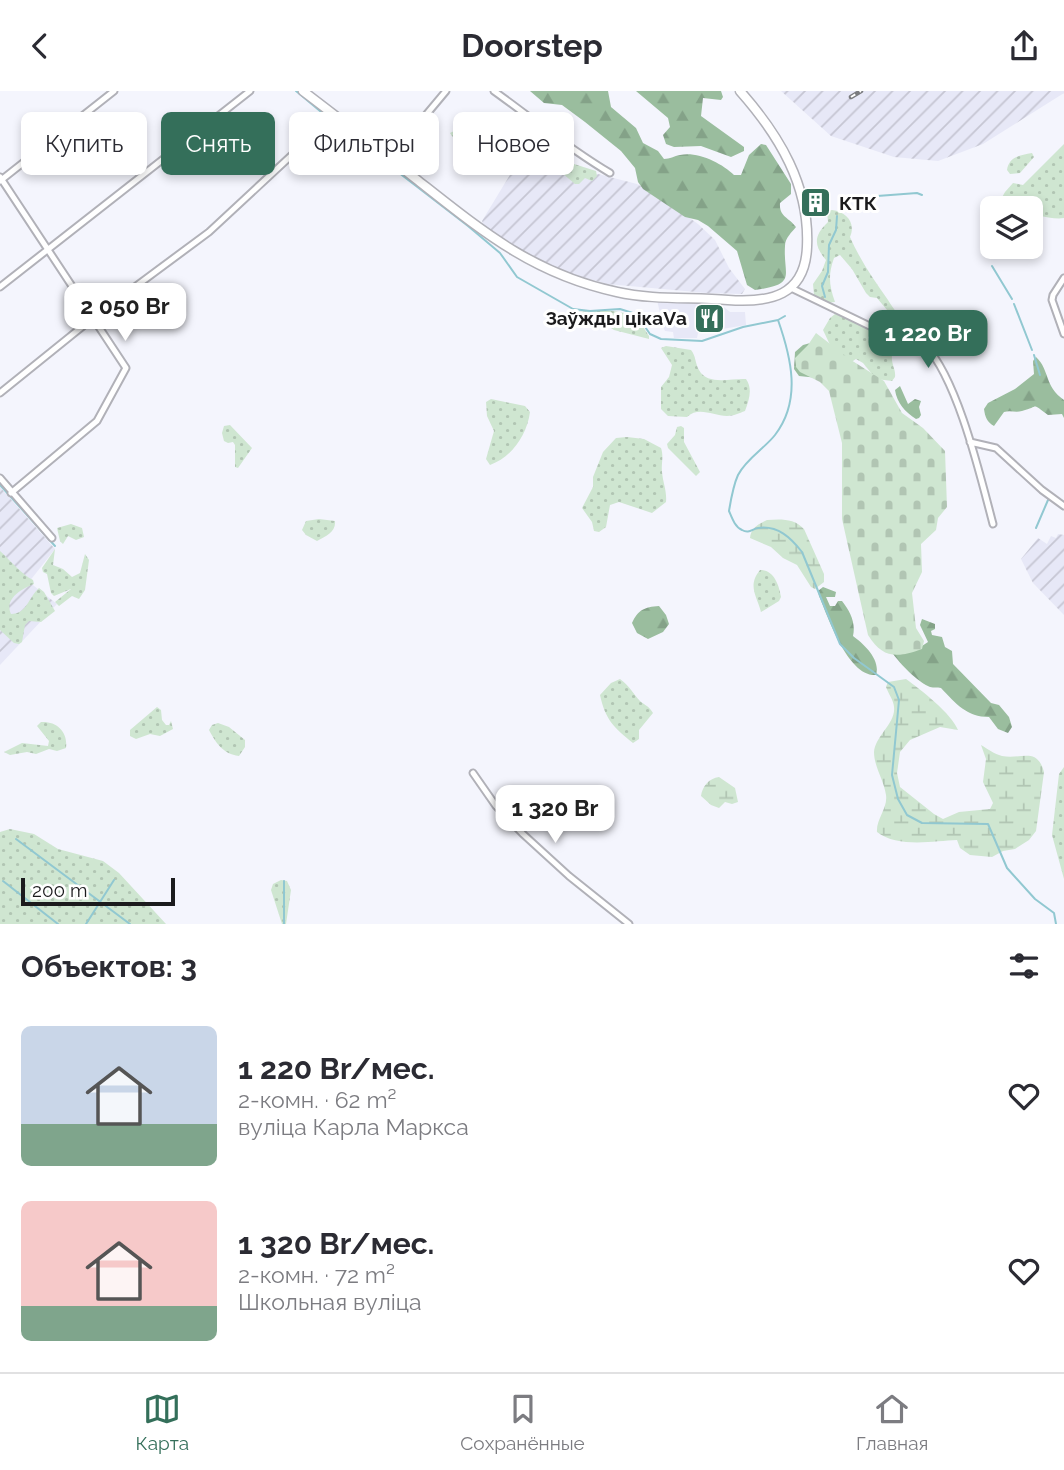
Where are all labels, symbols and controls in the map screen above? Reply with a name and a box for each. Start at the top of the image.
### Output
icon: back [21,27,59,65]
text: Doorstep [461,27,603,64]
icon: share [1005,27,1043,65]
chip: Купить [21,112,147,175]
chip: Снять [161,112,275,175]
chip: Фильтры [289,112,439,175]
chip: Новое [453,112,574,175]
building icon: КТК [799,186,833,220]
place label: КТК [839,192,877,214]
map controls [980,196,1043,259]
button: layers [980,196,1043,259]
pin: 2 050 Br [53,283,197,343]
text: 2 050 Br [80,292,170,319]
restaurant icon: Заўжды цікаVа [693,301,727,335]
place label: Заўжды цікаVа [545,307,687,329]
pin: 1 220 Br [856,310,1000,370]
text: 1 220 Br [884,319,972,346]
pin: 1 320 Br [483,785,627,845]
text: 1 320 Br [512,794,598,821]
scale bar [21,875,175,907]
text: 200 m [32,879,87,901]
icon: filters [1005,947,1043,985]
text: Объектов: 3 [21,949,197,984]
text: 1 220 Br/мес. [238,1051,434,1086]
icon: home [77,1054,161,1138]
icon: heart [1005,1077,1043,1115]
text: 2-комн. · 62 m² [238,1086,396,1113]
text: вуліца Карла Маркса [238,1113,469,1140]
text: 1 320 Br/мес. [238,1226,434,1261]
icon: home [77,1229,161,1313]
icon: heart [1005,1252,1043,1290]
text: 2-комн. · 72 m² [238,1261,395,1288]
text: Школьная вуліца [238,1288,422,1315]
tab: Карта [136,1390,189,1454]
tab: Сохранённые [460,1390,585,1454]
tab: Главная [856,1390,928,1454]

